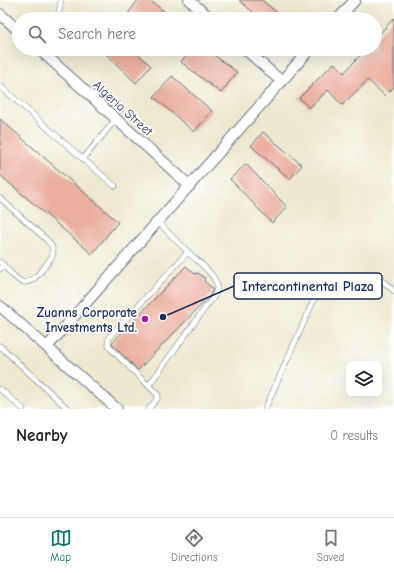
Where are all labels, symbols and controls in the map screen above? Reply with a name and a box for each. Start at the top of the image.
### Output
search box [12,12,382,56]
icon: search [26,23,48,45]
text: Search here [58,25,136,43]
street label: Algeria Street [90,77,157,140]
callout: Intercontinental Plaza [234,273,382,299]
text: Intercontinental Plaza [242,278,374,295]
place label: Zuanns Corporate Investments Ltd. [37,305,138,335]
marker: Zuanns Corporate Investments Ltd. [140,314,150,324]
map controls [346,361,382,397]
button: layers [346,361,382,397]
text: Nearby [16,426,67,445]
text: 0 results [330,428,378,443]
tab: Map [50,527,72,564]
tab: Directions [171,527,218,564]
tab: Saved [317,527,344,564]

